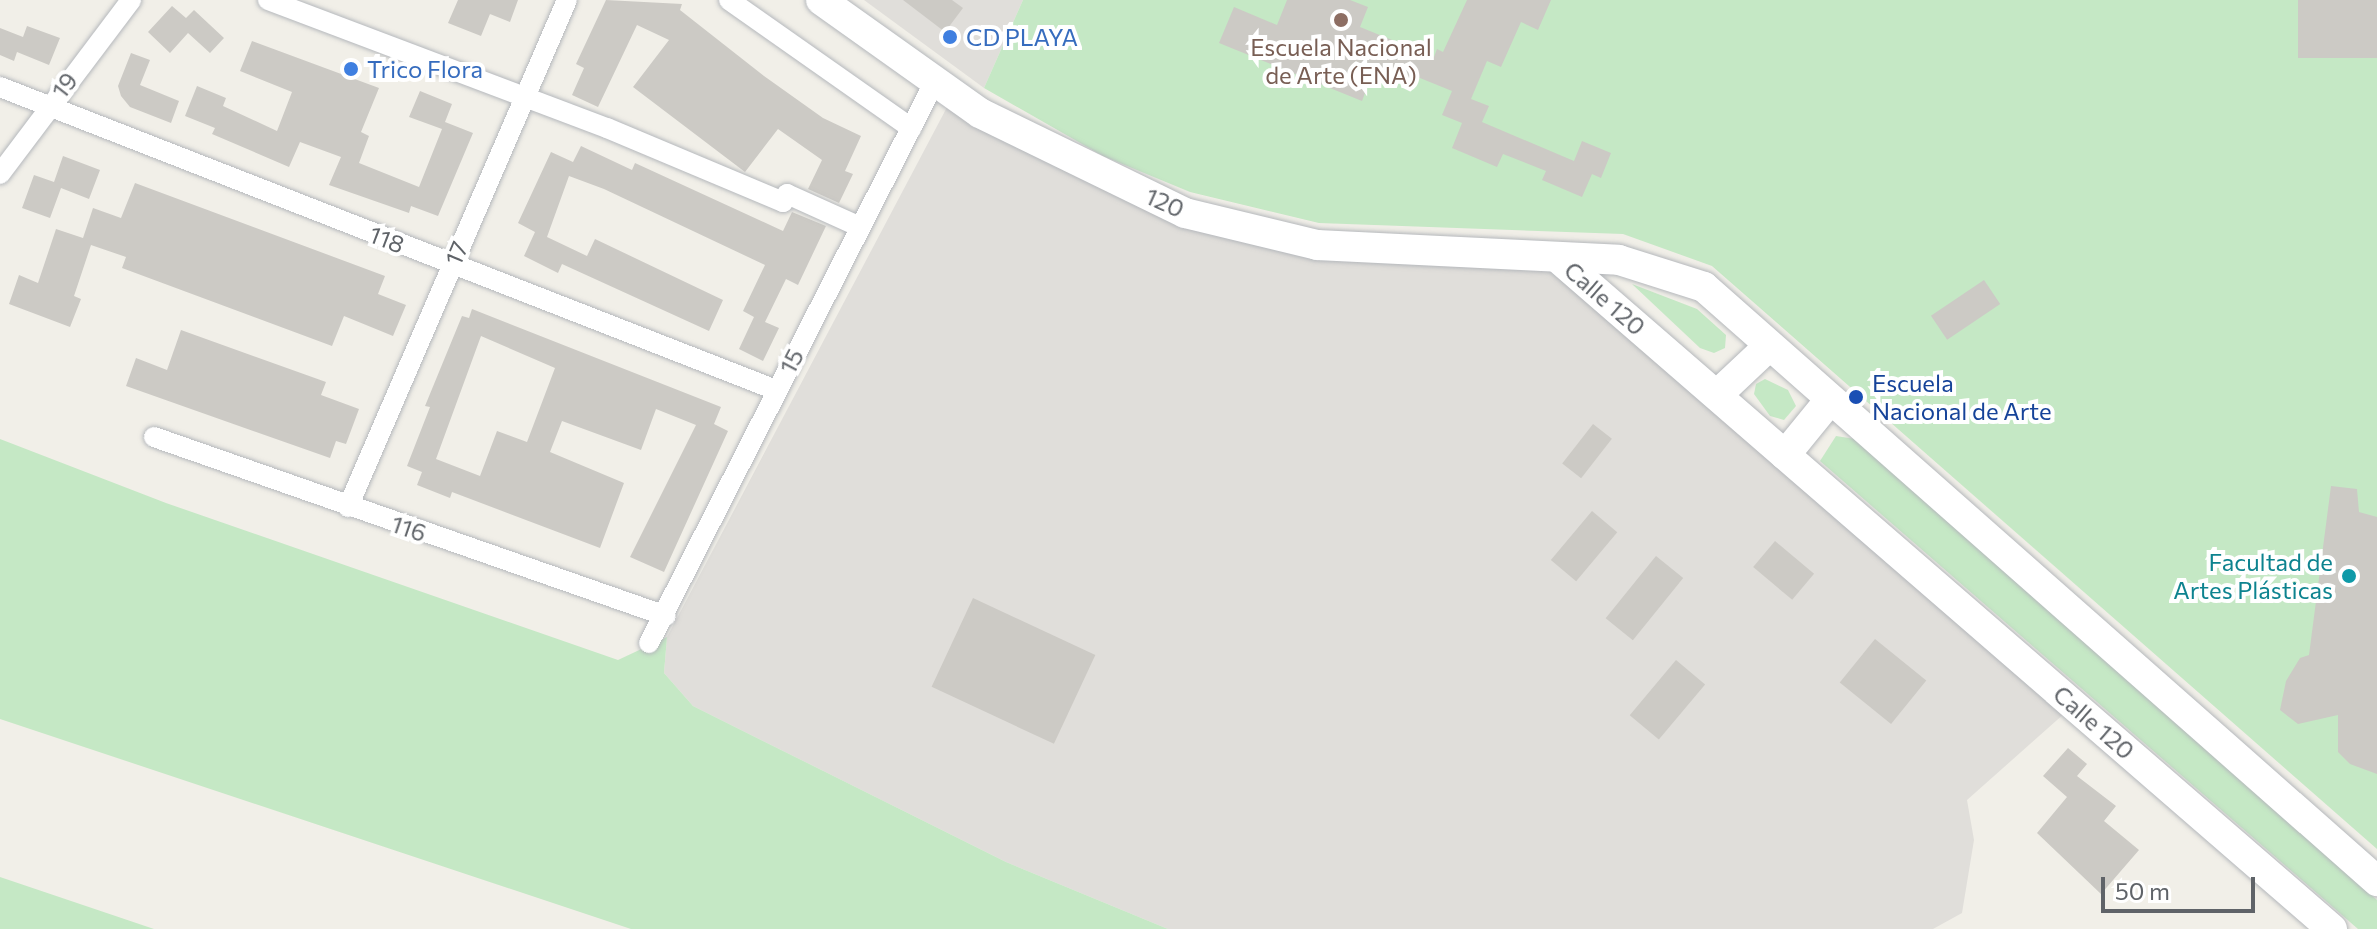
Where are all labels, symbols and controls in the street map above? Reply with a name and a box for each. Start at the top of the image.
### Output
marker: Escuela Nacional de Arte (ENA) [1332,11,1350,29]
place label: CD PLAYA [966,23,1078,51]
marker: CD PLAYA [941,28,959,46]
place label: Escuela Nacional de Arte (ENA) [1250,33,1432,89]
place label: Trico Flora [367,55,483,83]
marker: Trico Flora [342,60,360,78]
street label: 19 [45,66,83,104]
street label: 120 [1141,181,1189,223]
street label: 118 [365,219,409,259]
street label: 17 [438,237,474,269]
street label: Calle 120 [1559,255,1651,341]
street label: 15 [773,344,809,378]
place label: Escuela Nacional de Arte [1872,369,2052,425]
marker: Escuela Nacional de Arte [1847,388,1865,406]
street label: 116 [388,509,430,547]
place label: Facultad de Artes Plásticas [2173,548,2333,604]
marker: Facultad de Artes Plásticas [2340,567,2358,585]
street label: Calle 120 [2048,679,2140,765]
scale bar [2105,861,2259,911]
text: 50 m [2115,876,2170,905]

